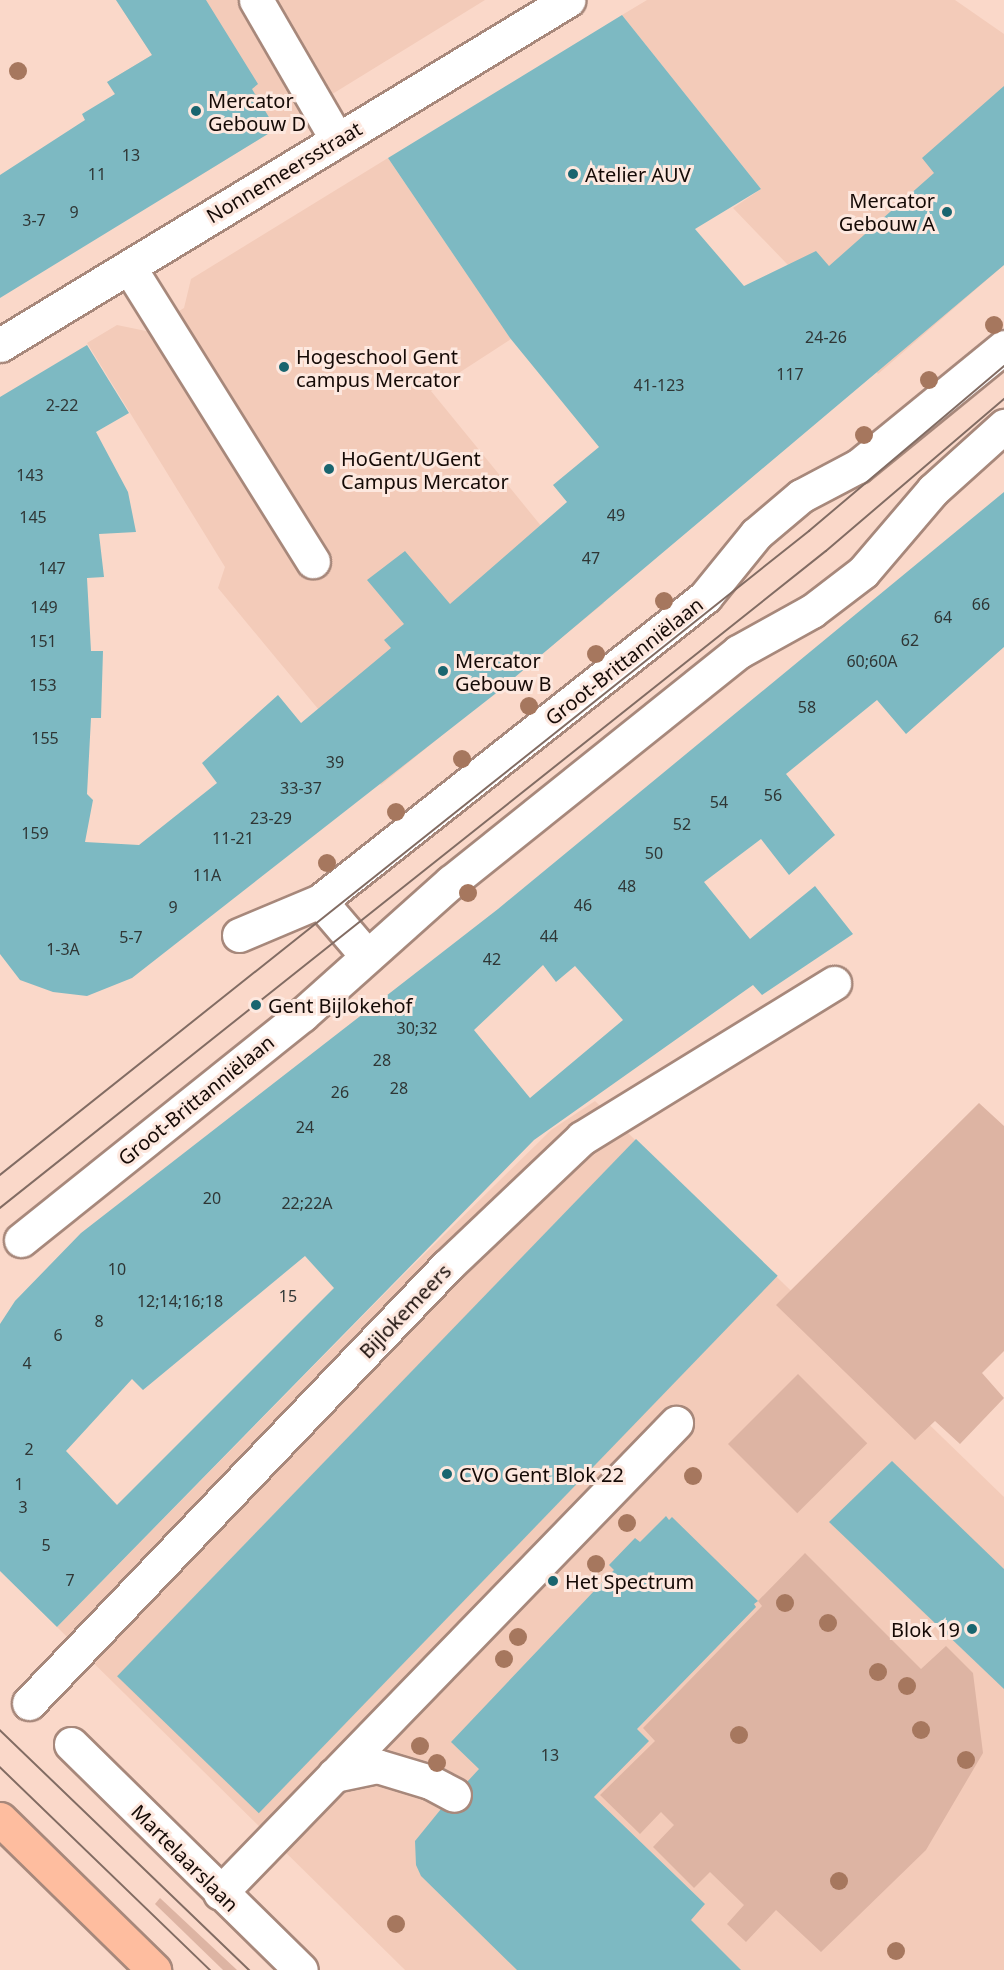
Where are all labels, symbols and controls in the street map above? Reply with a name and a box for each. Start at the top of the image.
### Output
place label: Mercator Gebouw D [208,88,306,135]
marker: Mercator Gebouw D [189,104,203,118]
street label: Nonnemeersstraat [202,116,366,228]
house number: 13 [122,145,140,165]
place label: Atelier AUV [585,162,691,186]
house number: 11 [88,164,106,184]
marker: Atelier AUV [566,167,580,181]
place label: Mercator Gebouw A [839,189,935,236]
house number: 9 [69,202,79,222]
marker: Mercator Gebouw A [940,205,954,219]
house number: 3-7 [22,210,46,230]
house number: 24-26 [805,327,847,347]
place label: Hogeschool Gent campus Mercator [296,344,461,391]
marker: Hogeschool Gent campus Mercator [277,360,291,374]
house number: 117 [776,364,804,384]
house number: 41-123 [634,375,684,395]
house number: 2-22 [46,395,78,415]
place label: HoGent/UGent Campus Mercator [341,446,509,493]
marker: HoGent/UGent Campus Mercator [322,462,336,476]
house number: 143 [16,465,44,485]
house number: 49 [607,505,625,525]
house number: 145 [19,507,47,527]
house number: 47 [582,548,600,568]
house number: 147 [38,558,66,578]
street label: Groot-Brittanniëlaan [540,592,708,730]
house number: 66 [972,594,990,614]
house number: 149 [30,597,58,617]
house number: 64 [934,607,952,627]
house number: 62 [901,630,919,650]
house number: 151 [29,631,57,651]
place label: Mercator Gebouw B [455,648,552,695]
house number: 60;60A [846,651,898,671]
marker: Mercator Gebouw B [436,664,450,678]
house number: 153 [29,675,57,695]
house number: 58 [798,697,816,717]
house number: 155 [31,728,59,748]
house number: 39 [326,752,344,772]
house number: 33-37 [280,778,322,798]
house number: 56 [764,785,782,805]
house number: 54 [710,792,728,812]
house number: 23-29 [250,808,292,828]
house number: 52 [673,814,691,834]
house number: 159 [21,823,49,843]
house number: 11-21 [212,828,254,848]
house number: 50 [645,843,663,863]
house number: 11A [193,865,221,885]
house number: 48 [618,876,636,896]
house number: 46 [574,895,592,915]
house number: 9 [168,897,178,917]
house number: 44 [540,926,558,946]
house number: 5-7 [119,927,143,947]
house number: 1-3A [46,939,80,959]
house number: 42 [483,949,501,969]
place label: Gent Bijlokehof [268,993,412,1017]
marker: Gent Bijlokehof [249,998,263,1012]
house number: 30;32 [397,1018,437,1038]
street label: Groot-Brittanniëlaan [113,1030,279,1170]
house number: 28 [373,1050,391,1070]
house number: 28 [390,1078,408,1098]
house number: 26 [331,1082,349,1102]
house number: 24 [296,1117,314,1137]
house number: 20 [203,1188,221,1208]
house number: 22;22A [281,1193,333,1213]
house number: 10 [108,1259,126,1279]
street label: Bijlokemeers [354,1259,456,1363]
house number: 15 [279,1286,297,1306]
house number: 12;14;16;18 [137,1291,223,1311]
house number: 8 [94,1311,104,1331]
house number: 6 [53,1325,63,1345]
house number: 4 [22,1353,32,1373]
house number: 2 [24,1439,34,1459]
place label: CVO Gent Blok 22 [459,1462,624,1486]
marker: CVO Gent Blok 22 [440,1467,454,1481]
house number: 1 [14,1474,24,1494]
house number: 3 [18,1497,28,1517]
house number: 5 [41,1535,51,1555]
place label: Het Spectrum [565,1569,694,1593]
house number: 7 [65,1570,75,1590]
marker: Het Spectrum [546,1574,560,1588]
place label: Blok 19 [891,1617,960,1641]
marker: Blok 19 [965,1622,979,1636]
house number: 13 [541,1745,559,1765]
street label: Martelaarslaan [126,1799,244,1917]

